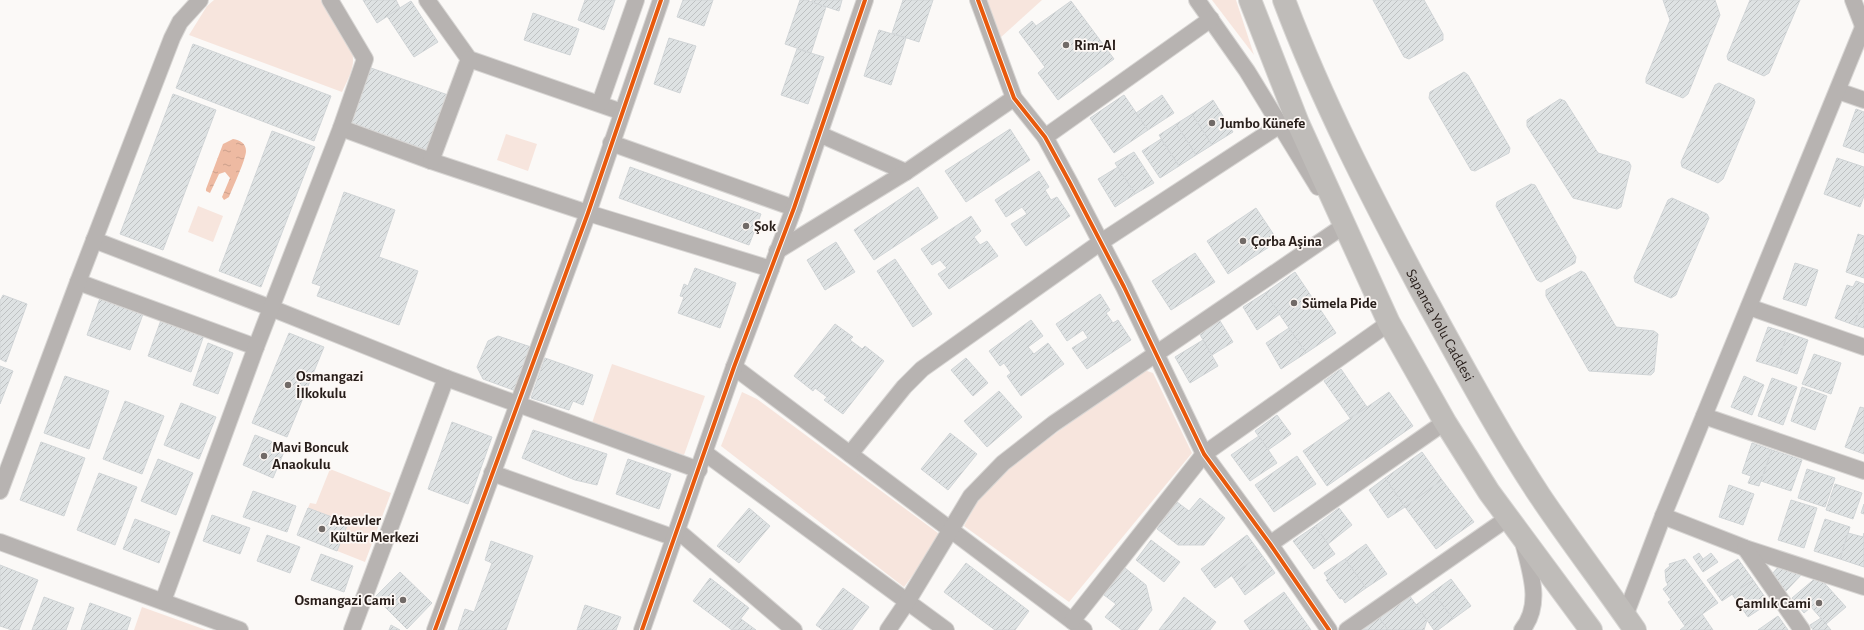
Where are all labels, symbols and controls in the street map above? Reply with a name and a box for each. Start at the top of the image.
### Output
place label: Rim-Al [1074,38,1116,53]
marker: Rim-Al [1061,40,1071,50]
place label: Jumbo Künefe [1220,116,1305,131]
marker: Jumbo Künefe [1207,118,1217,128]
place label: Şok [754,219,777,234]
marker: Şok [741,221,751,231]
place label: Çorba Aşina [1251,234,1322,249]
marker: Çorba Aşina [1238,236,1248,246]
street label: Sapanca Yolu Caddesi [1404,266,1477,384]
place label: Sümela Pide [1302,296,1377,311]
marker: Sümela Pide [1289,298,1299,308]
place label: Osmangazi İlkokulu [296,369,363,401]
marker: Osmangazi İlkokulu [283,380,293,390]
place label: Mavi Boncuk Anaokulu [272,440,349,472]
marker: Mavi Boncuk Anaokulu [259,451,269,461]
place label: Ataevler Kültür Merkezi [330,513,419,545]
marker: Ataevler Kültür Merkezi [317,524,327,534]
place label: Osmangazi Cami [294,593,395,608]
marker: Osmangazi Cami [398,595,408,605]
place label: Çamlık Cami [1736,596,1811,611]
marker: Çamlık Cami [1814,598,1824,608]

